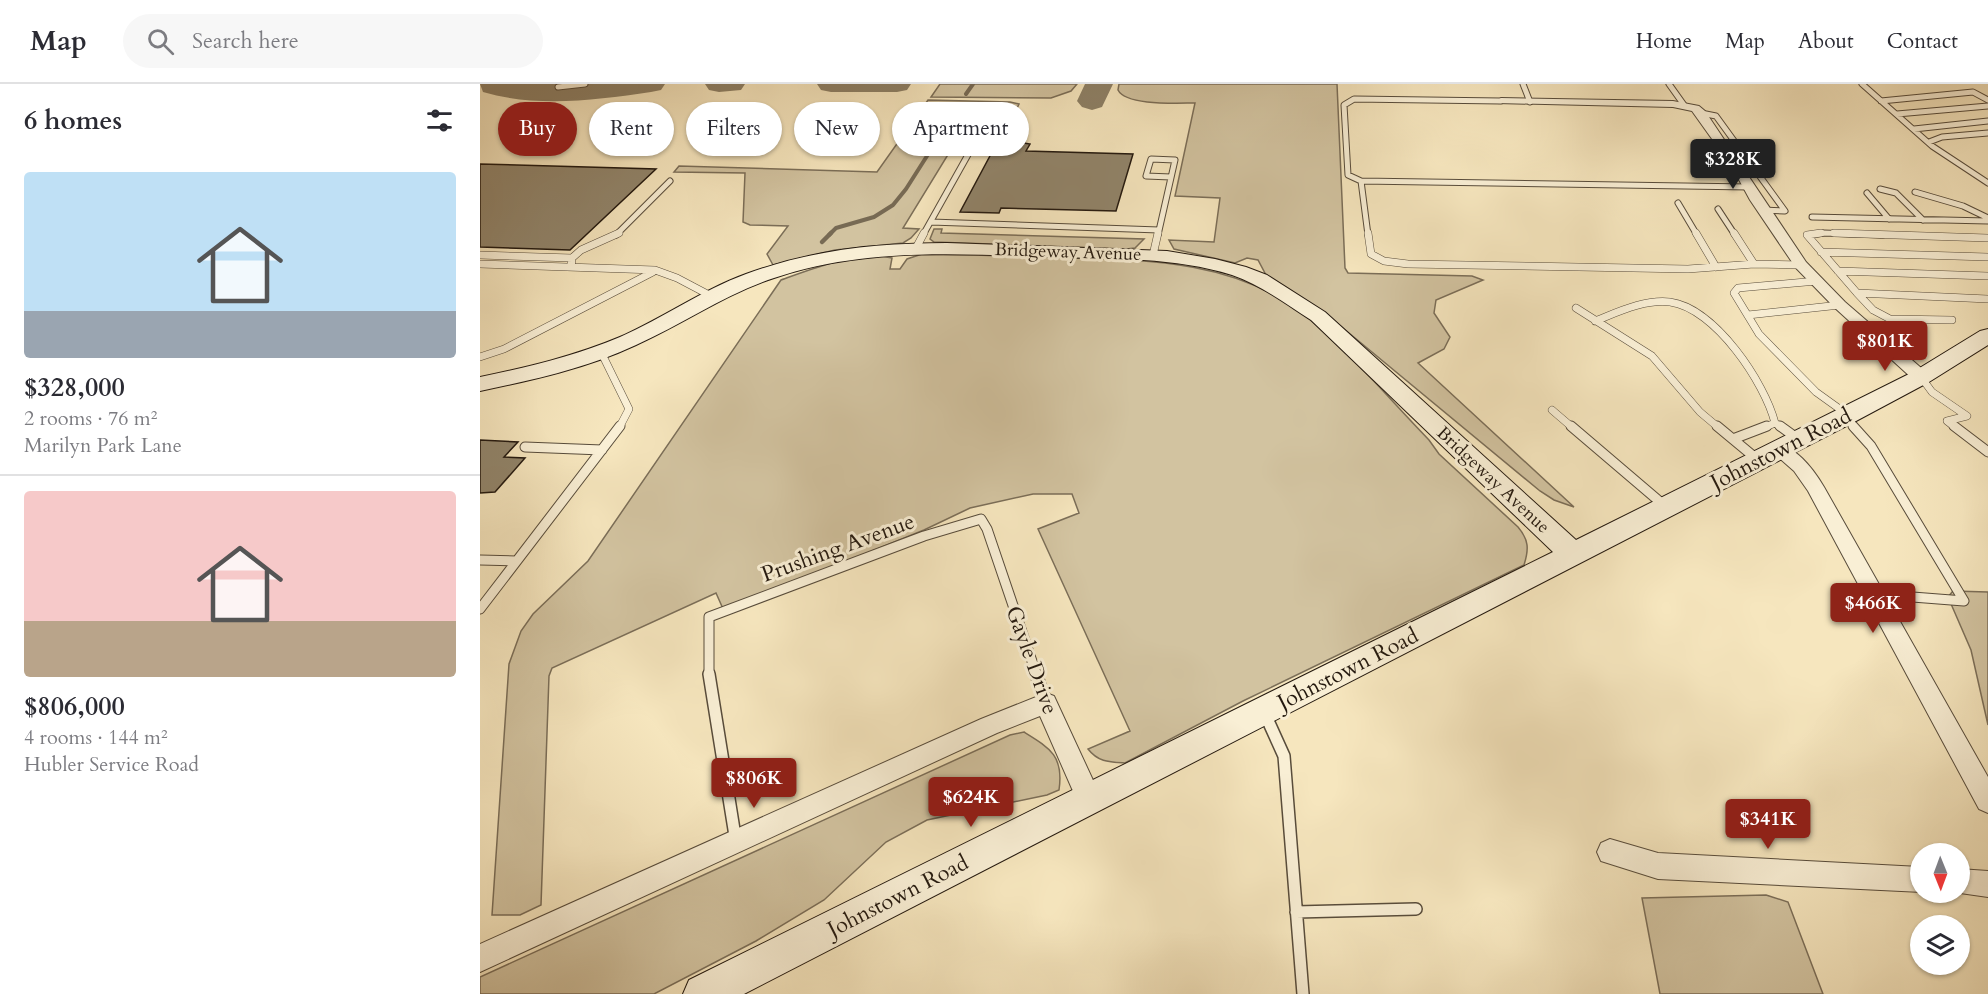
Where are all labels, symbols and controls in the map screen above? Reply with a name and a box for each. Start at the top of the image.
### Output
search box [123,14,543,68]
text: Map [30,22,87,60]
icon: search [144,25,177,58]
text: Search here [192,26,299,56]
text: Home [1636,27,1692,56]
text: Map [1725,27,1765,56]
text: About [1798,27,1854,56]
text: Contact [1887,27,1958,56]
chip: Buy [498,102,577,156]
chip: Rent [589,102,674,156]
chip: Filters [686,102,782,156]
chip: New [794,102,880,156]
chip: Apartment [892,102,1029,156]
text: 6 homes [24,103,122,138]
icon: filters [423,104,456,137]
pin: $328K [1691,139,1775,190]
text: $328K [1704,145,1762,172]
icon: home [186,211,294,319]
street label: Bridgeway Avenue [994,237,1142,267]
pin: $801K [1843,321,1927,372]
text: $801K [1856,327,1914,354]
text: $328,000 [24,370,125,405]
street label: Johnstown Road [1703,400,1857,499]
text: 2 rooms · 76 m² [24,405,157,432]
street label: Bridgeway Avenue [1431,421,1555,539]
text: Marilyn Park Lane [24,432,182,459]
street label: Prushing Avenue [757,506,919,590]
icon: home [186,530,294,638]
pin: $466K [1831,583,1915,634]
text: $466K [1844,589,1902,616]
street label: Gayle Drive [999,602,1065,718]
street label: Johnstown Road [1270,620,1424,719]
text: $806,000 [24,689,125,724]
text: 4 rooms · 144 m² [24,724,168,751]
text: Hubler Service Road [24,751,199,778]
pin: $806K [712,758,796,809]
text: $806K [725,764,783,791]
pin: $624K [929,777,1013,828]
text: $624K [942,783,1000,810]
pin: $341K [1726,799,1810,850]
text: $341K [1739,805,1797,832]
north arrow [1910,843,1970,903]
map controls [1910,843,1970,975]
street label: Johnstown Road [820,847,974,946]
button: layers [1910,915,1970,975]

